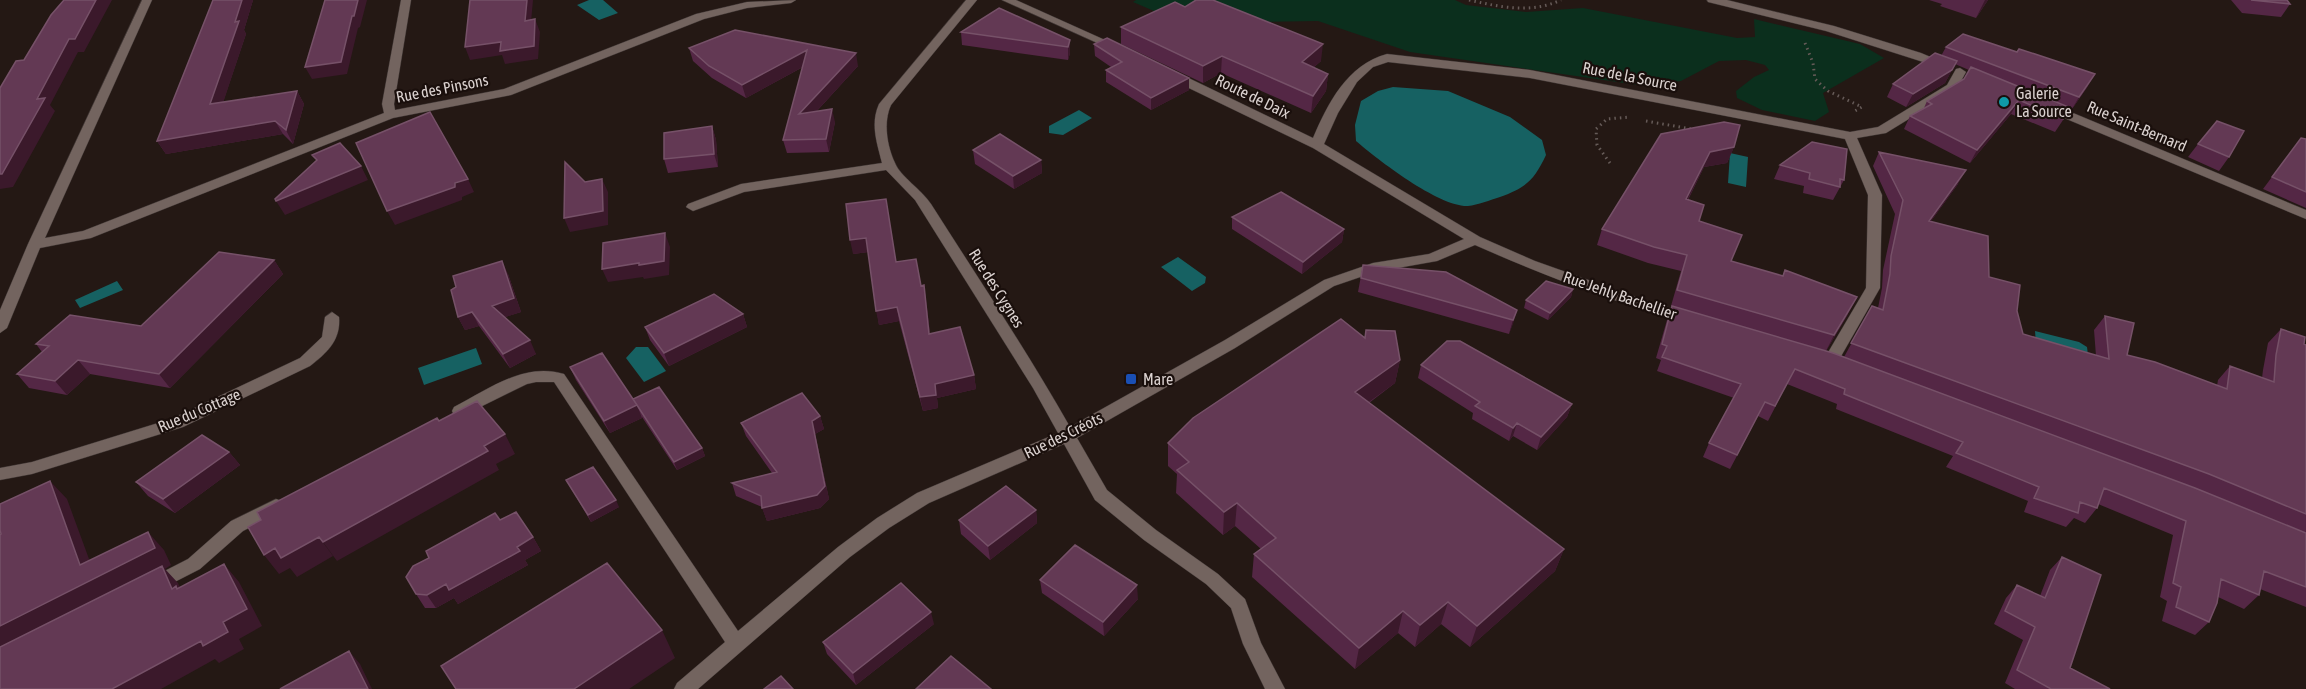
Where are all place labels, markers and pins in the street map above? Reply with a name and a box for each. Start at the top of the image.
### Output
place label: Galerie La Source [2016,84,2072,120]
marker: Galerie La Source [1997,95,2011,109]
place label: Mare [1143,370,1173,388]
marker: Mare [1124,372,1138,386]

